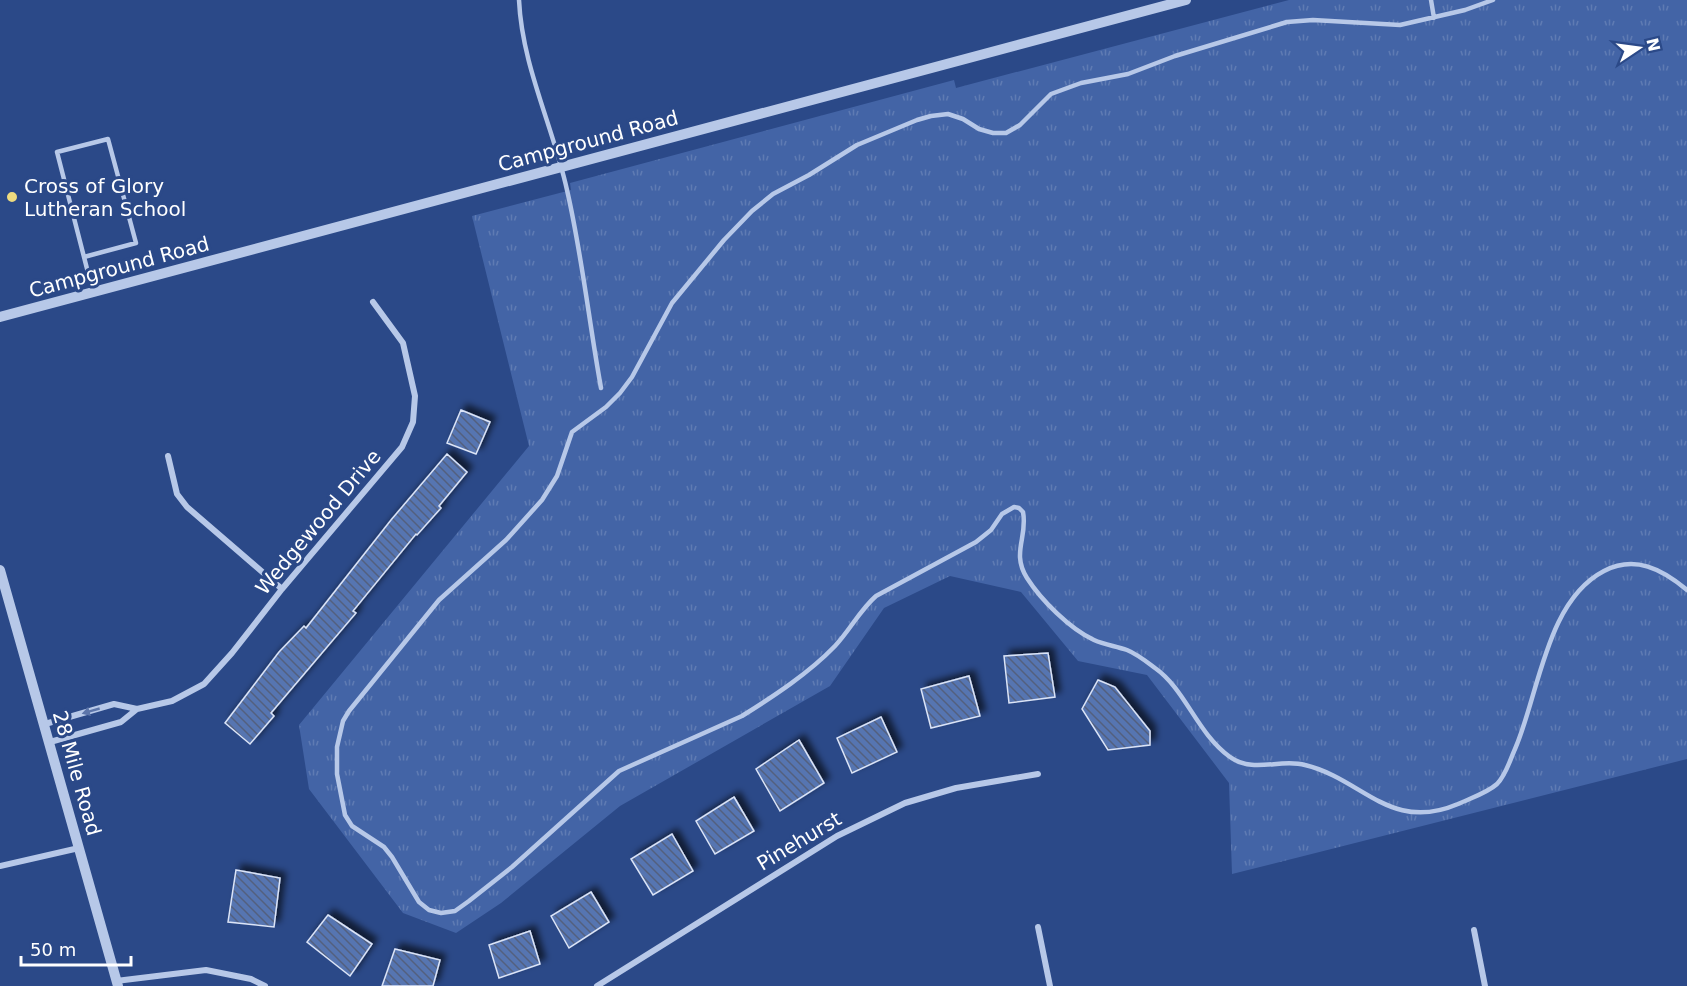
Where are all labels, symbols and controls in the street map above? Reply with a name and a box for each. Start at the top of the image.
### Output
north arrow [1609,18,1669,78]
text: N [1642,36,1664,53]
street label: Campground Road [495,105,681,177]
place label: Cross of Glory Lutheran School [24,174,186,221]
marker: Cross of Glory Lutheran School [5,190,19,204]
street label: Campground Road [26,231,212,303]
street label: Wedgewood Drive [250,445,386,599]
one-way arrow [82,707,100,716]
street label: 28 Mile Road [48,708,106,838]
street label: Pinehurst [753,806,846,875]
scale bar [21,929,130,967]
text: 50 m [30,939,76,960]

